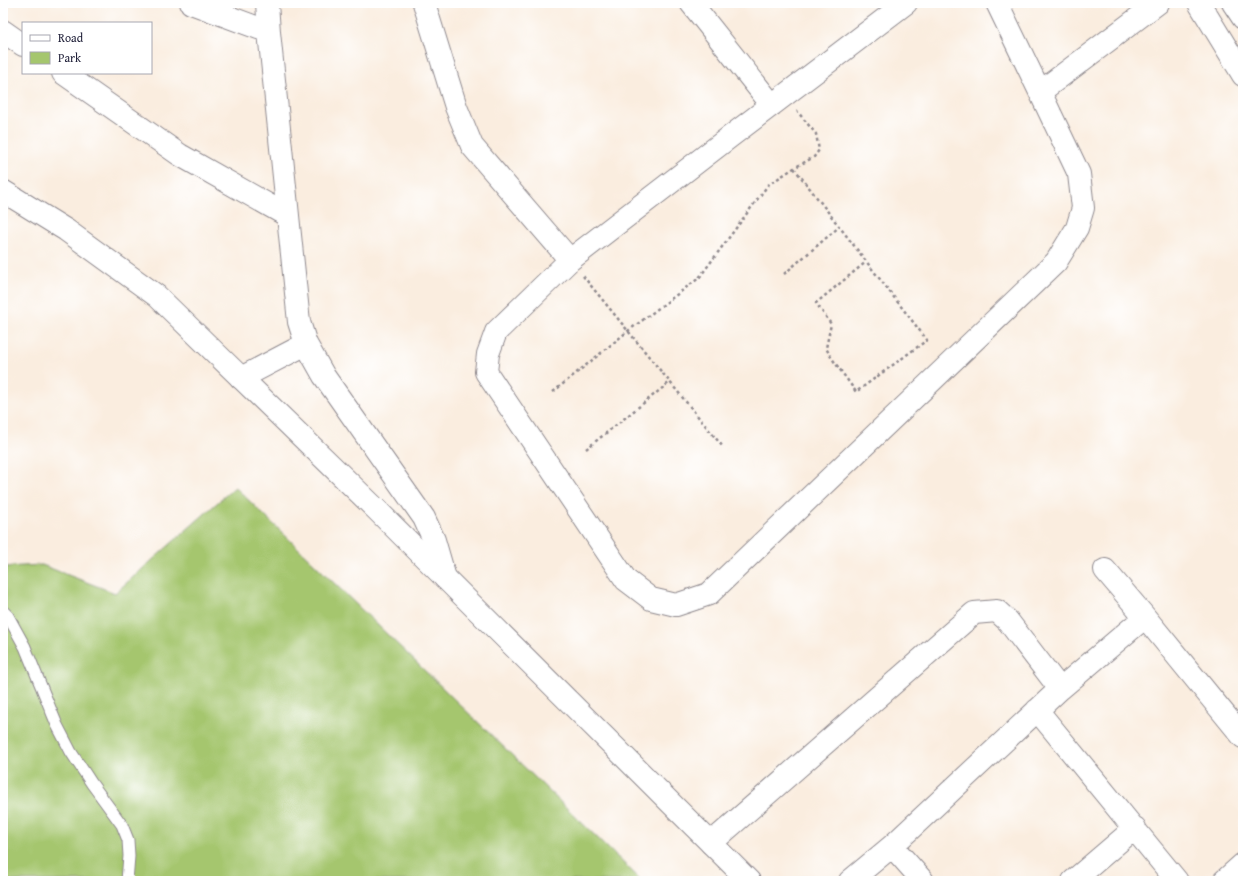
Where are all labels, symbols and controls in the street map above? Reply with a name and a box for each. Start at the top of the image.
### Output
legend [22,22,152,74]
text: Road [58,29,84,46]
text: Park [58,49,82,66]

